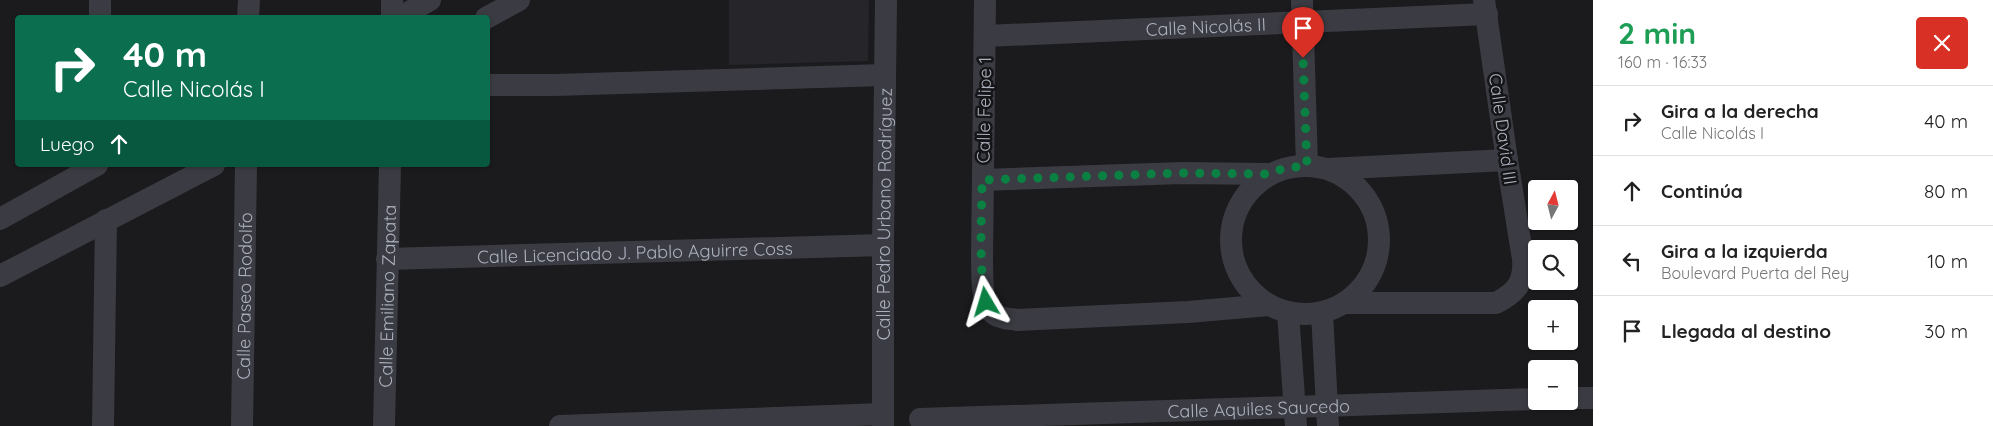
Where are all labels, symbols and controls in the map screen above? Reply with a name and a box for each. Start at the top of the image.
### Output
pin [1282,7,1324,58]
street label: Calle Nicolás II [1145,12,1266,40]
icon: arrive [1289,14,1317,42]
text: 2 min [1618,14,1696,52]
button: close [1916,17,1968,69]
text: 40 m [123,32,207,76]
icon: right [40,35,105,100]
text: 160 m · 16:33 [1618,52,1707,72]
street label: Calle Felipe 1 [972,57,996,163]
street label: Calle David III [1484,72,1522,186]
text: Calle Nicolás I [123,75,265,103]
street label: Calle Pedro Urbano Rodríguez [871,88,896,340]
text: Gira a la derecha [1661,99,1819,123]
icon: right [1618,107,1646,135]
text: 40 m [1924,109,1968,133]
text: Calle Nicolás I [1661,123,1764,143]
icon: ahead [105,130,133,158]
text: Luego [40,132,95,156]
icon: ahead [1618,177,1646,205]
text: Continúa [1661,179,1743,203]
text: 80 m [1924,179,1968,203]
north arrow [1528,180,1578,230]
map controls [1528,180,1578,410]
street label: Calle Emiliano Zapata [373,204,401,388]
street label: Calle Paseo Rodolfo [231,212,257,380]
street label: Calle Licenciado J. Pablo Aguirre Coss [477,236,793,268]
text: Gira a la izquierda [1661,239,1828,263]
button: search [1528,240,1578,290]
icon: left [1618,247,1646,275]
text: 10 m [1927,249,1968,273]
text: Boulevard Puerta del Rey [1661,263,1849,283]
position arrow [959,275,1011,327]
button: + [1528,300,1578,350]
icon: arrive [1618,317,1646,345]
text: Llegada al destino [1661,319,1831,343]
text: 30 m [1924,319,1968,343]
button: − [1528,360,1578,410]
street label: Calle Aquiles Saucedo [1167,394,1350,422]

